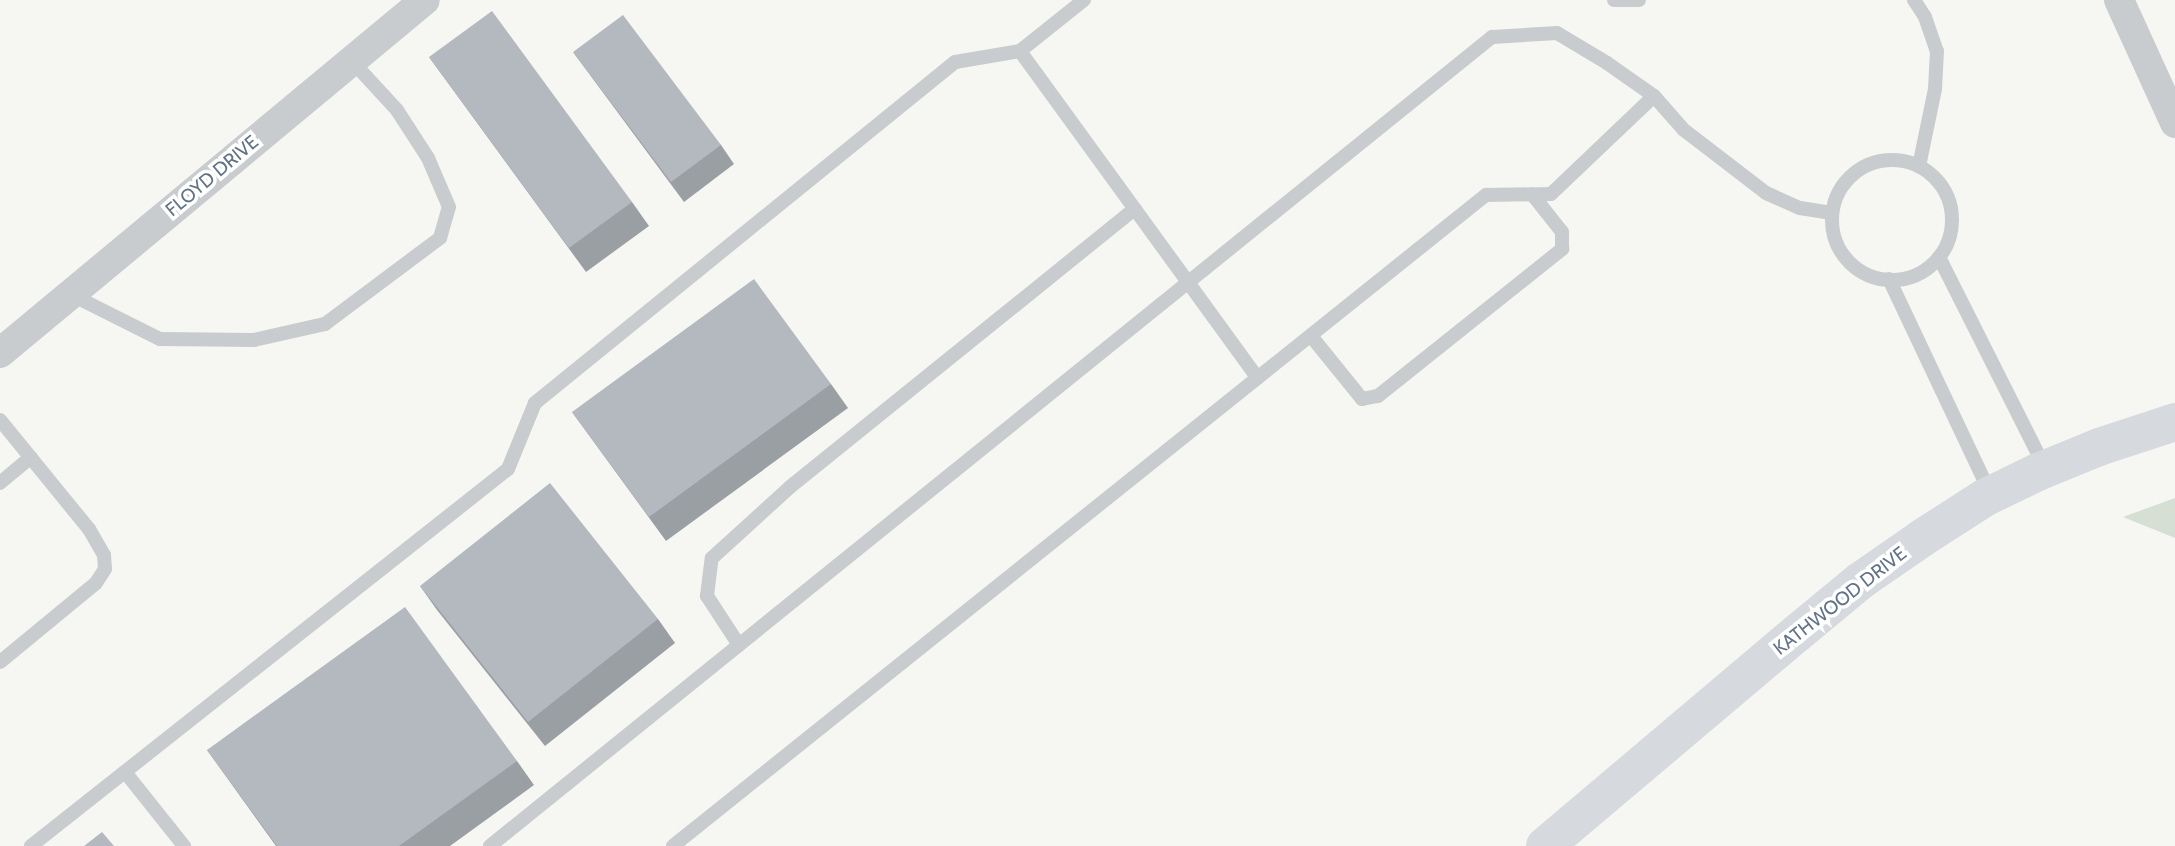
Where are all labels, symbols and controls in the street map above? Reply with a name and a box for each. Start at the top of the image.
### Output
street label: FLOYD DRIVE [161,131,263,221]
street label: KATHWOOD DRIVE [1769,542,1911,660]

